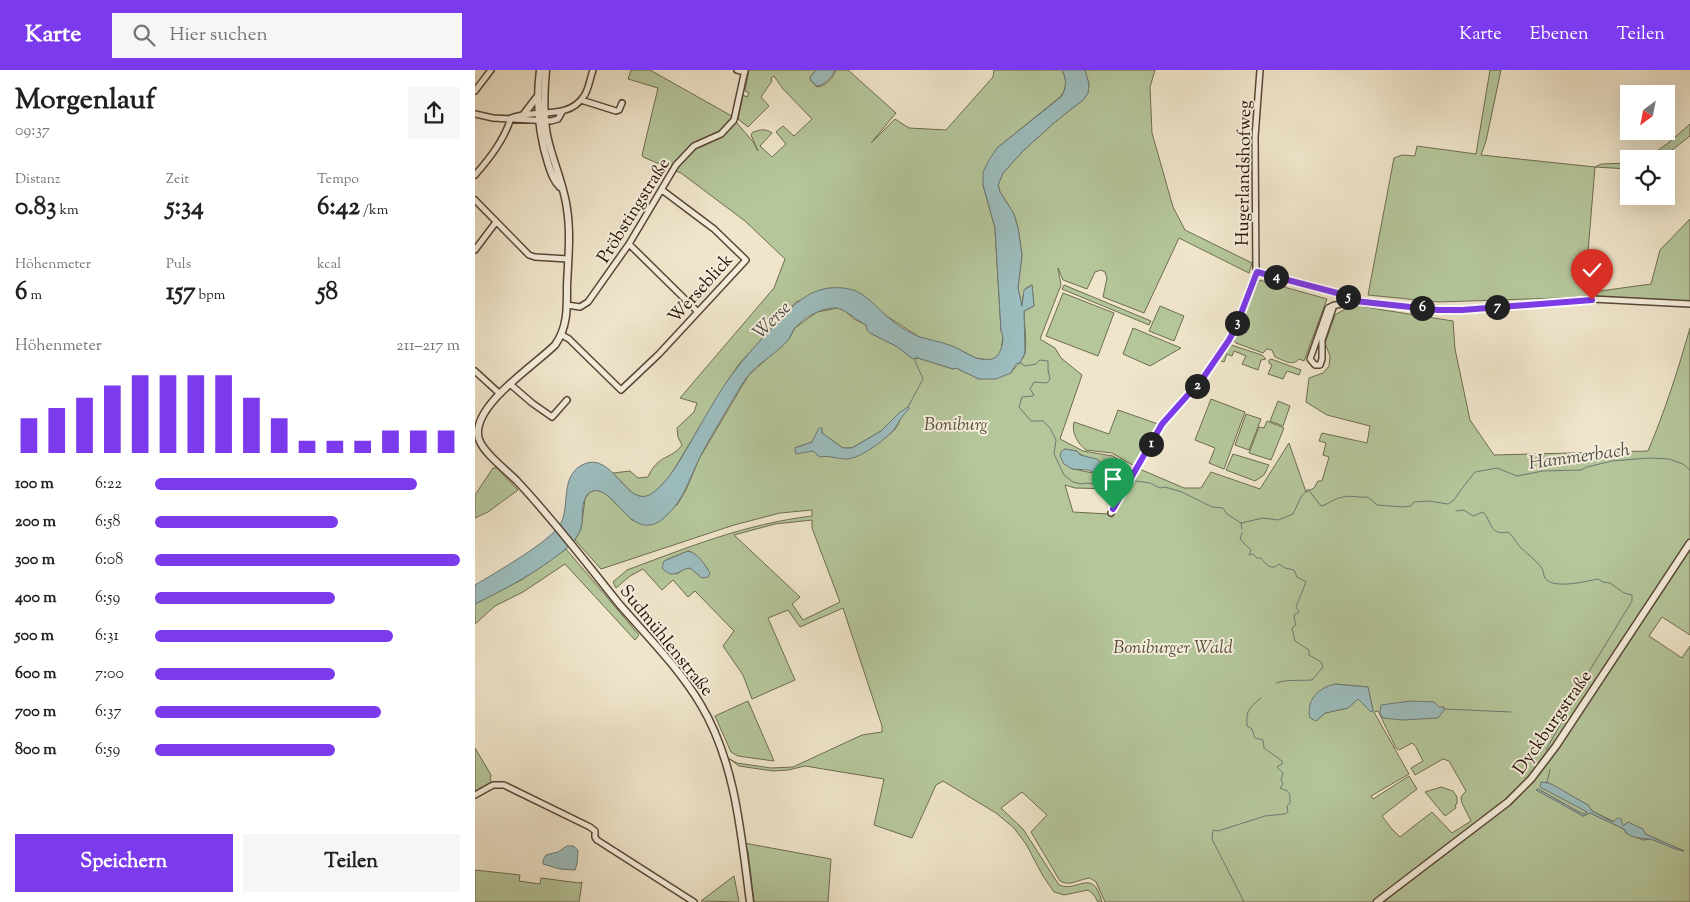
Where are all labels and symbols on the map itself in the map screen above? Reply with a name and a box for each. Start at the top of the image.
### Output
north arrow [1620,85,1675,140]
street label: Hugerlandshofweg [1231,100,1259,246]
street label: Pröbstingstraße [592,153,677,269]
street label: Werseblick [663,248,740,330]
pin [1571,249,1613,300]
pin: 4 [1263,264,1289,290]
pin: 5 [1335,284,1361,310]
pin: 7 [1485,294,1509,320]
water label: Werse [748,295,798,346]
pin: 6 [1409,296,1435,320]
pin: 3 [1225,310,1249,336]
pin: 2 [1185,374,1209,398]
park label: Boniburg [924,413,988,439]
pin: 1 [1139,432,1163,456]
water label: Hammerbach [1527,437,1633,478]
pin [1092,458,1134,509]
street label: Sudmühlenstraße [612,580,719,703]
park label: Boniburger Wald [1113,636,1233,662]
street label: Dyckburgstraße [1508,666,1599,781]

